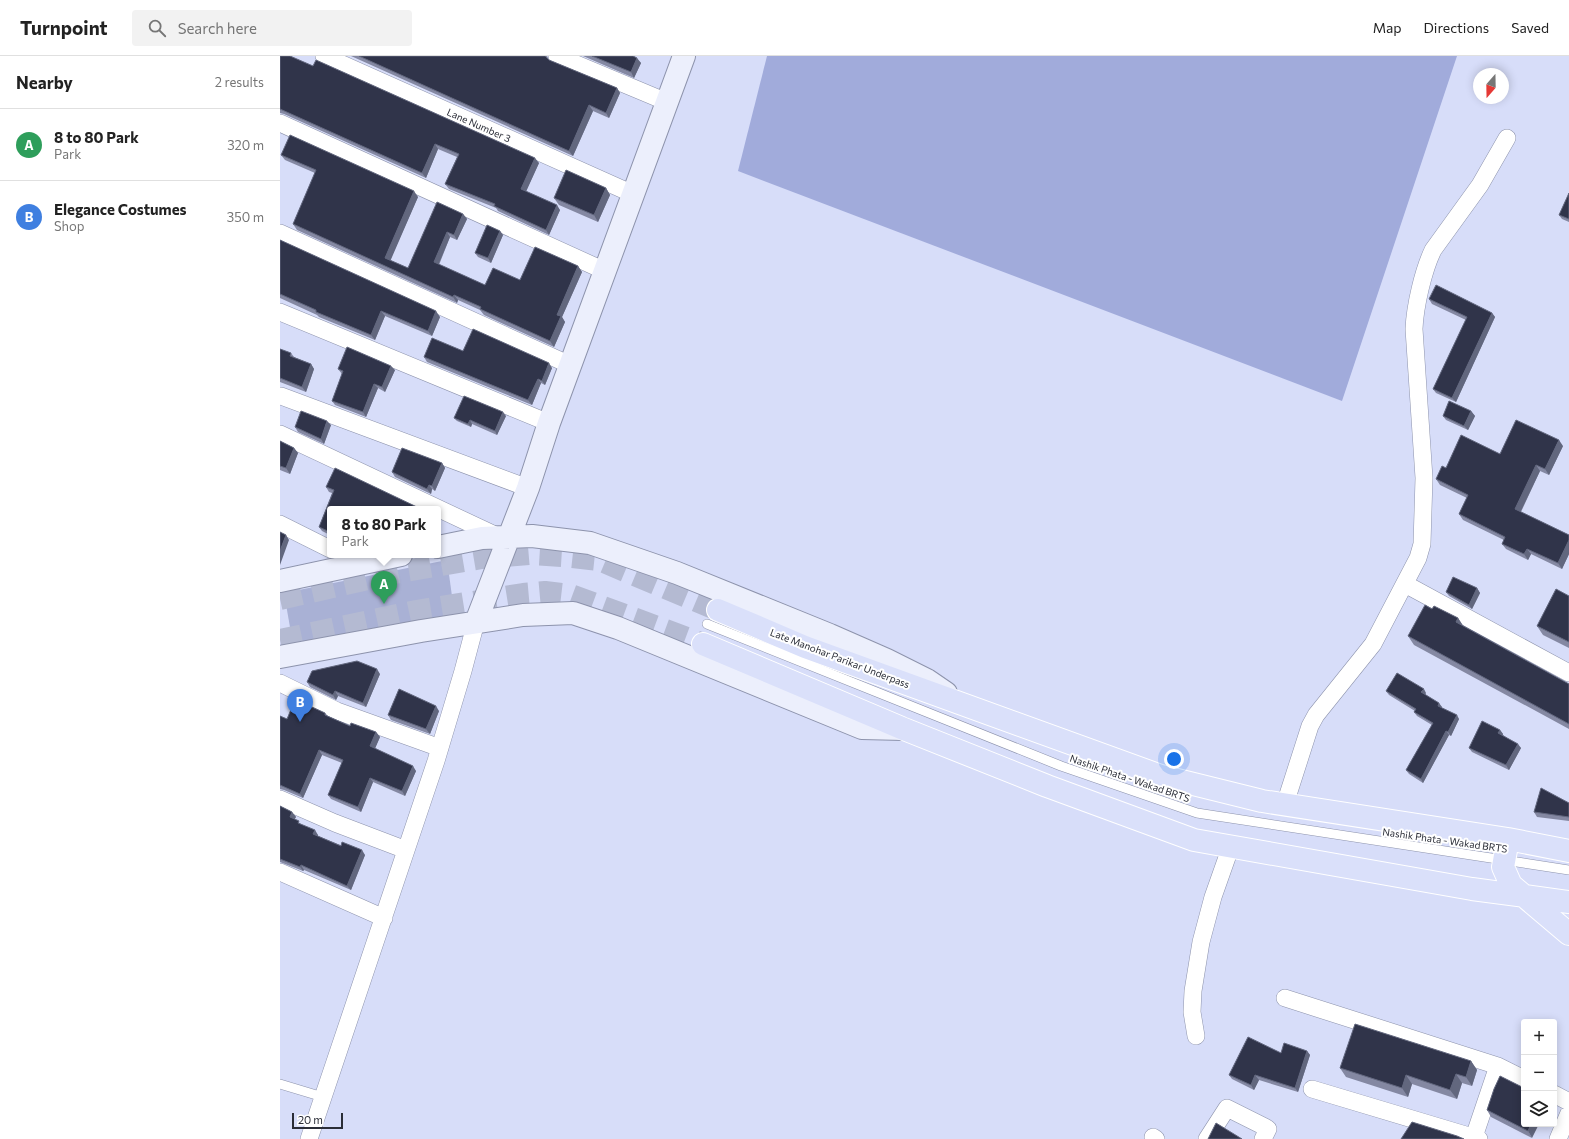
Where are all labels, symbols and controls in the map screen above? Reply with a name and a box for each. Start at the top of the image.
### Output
search box [132,10,412,46]
text: Turnpoint [20,16,108,39]
icon: search [146,17,168,39]
text: Search here [178,19,257,37]
text: Map [1373,19,1402,36]
text: Directions [1424,19,1489,36]
text: Saved [1511,19,1549,36]
north arrow [1473,68,1509,104]
text: Nearby [16,72,73,93]
text: 2 results [215,74,264,90]
street label: Lane Number 3 [445,106,513,145]
text: 8 to 80 Park [54,128,139,146]
text: A [24,137,34,153]
text: 320 m [227,137,264,153]
text: Park [54,146,81,162]
text: Elegance Costumes [54,200,187,218]
text: B [25,209,33,225]
text: 350 m [227,209,264,225]
text: Shop [54,218,85,234]
popup [327,506,441,558]
text: 8 to 80 Park [342,515,426,533]
text: Park [342,533,369,549]
pin: A [371,571,397,604]
street label: Late Manohar Parikar Underpass [769,626,912,690]
pin: B [287,689,313,722]
your location [1164,749,1184,769]
street label: Nashik Phata - Wakad BRTS [1068,752,1192,804]
street label: Nashik Phata - Wakad BRTS [1382,825,1508,855]
map controls [1521,1019,1557,1127]
button: + [1521,1019,1557,1055]
button: − [1521,1055,1557,1091]
button: layers [1521,1091,1557,1127]
scale bar [292,1111,343,1130]
text: 20 m [298,1113,323,1126]

